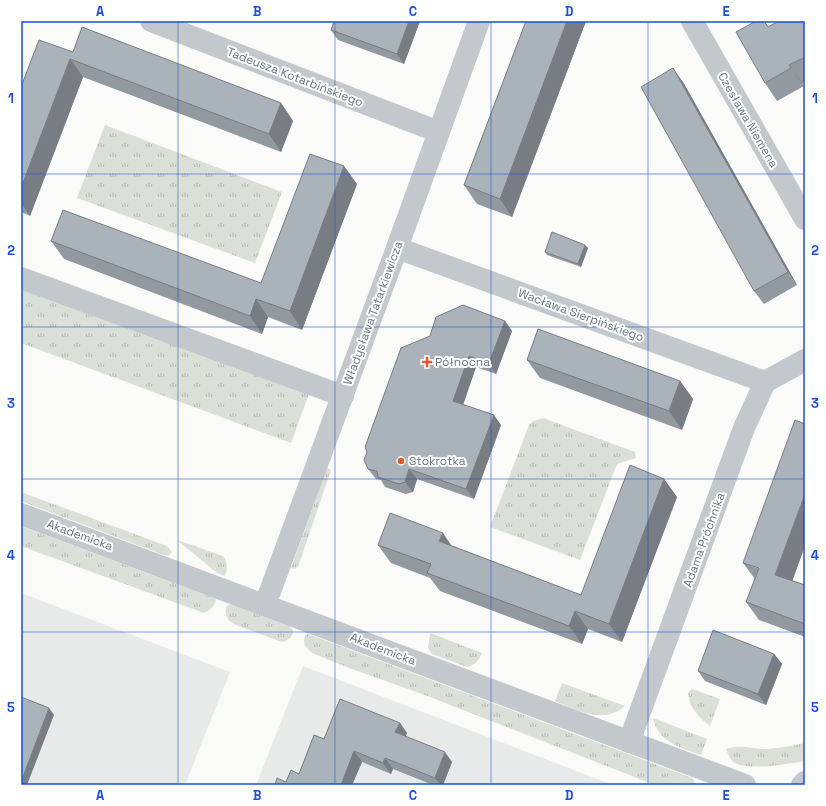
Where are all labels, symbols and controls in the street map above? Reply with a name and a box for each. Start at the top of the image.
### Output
text: A [96,3,105,20]
text: B [253,3,262,20]
text: C [409,3,417,20]
text: D [565,3,574,20]
text: E [722,3,730,20]
street label: Tadeusza Kotarbińskiego [225,44,365,110]
street label: Czesława Niemena [714,69,782,171]
text: 1 [8,90,14,107]
text: 1 [812,90,818,107]
street label: Władysława Tatarkiewicza [340,239,407,387]
text: 2 [7,242,15,259]
text: 2 [811,242,819,259]
street label: Wacława Sierpińskiego [516,285,646,345]
place label: Północna [435,354,490,370]
marker: Północna [422,357,432,367]
text: 3 [7,395,15,412]
text: 3 [811,395,819,412]
place label: Stokrotka [409,453,466,469]
marker: Stokrotka [396,456,406,466]
street label: Adama Próchnika [679,490,729,589]
street label: Akademicka [45,516,115,554]
text: 4 [7,547,15,564]
text: 4 [811,547,819,564]
street label: Akademicka [348,629,418,669]
text: 5 [7,699,15,716]
text: 5 [811,699,819,716]
text: A [96,787,105,804]
text: B [253,787,262,804]
text: C [409,787,417,804]
text: D [565,787,574,804]
text: E [722,787,730,804]

